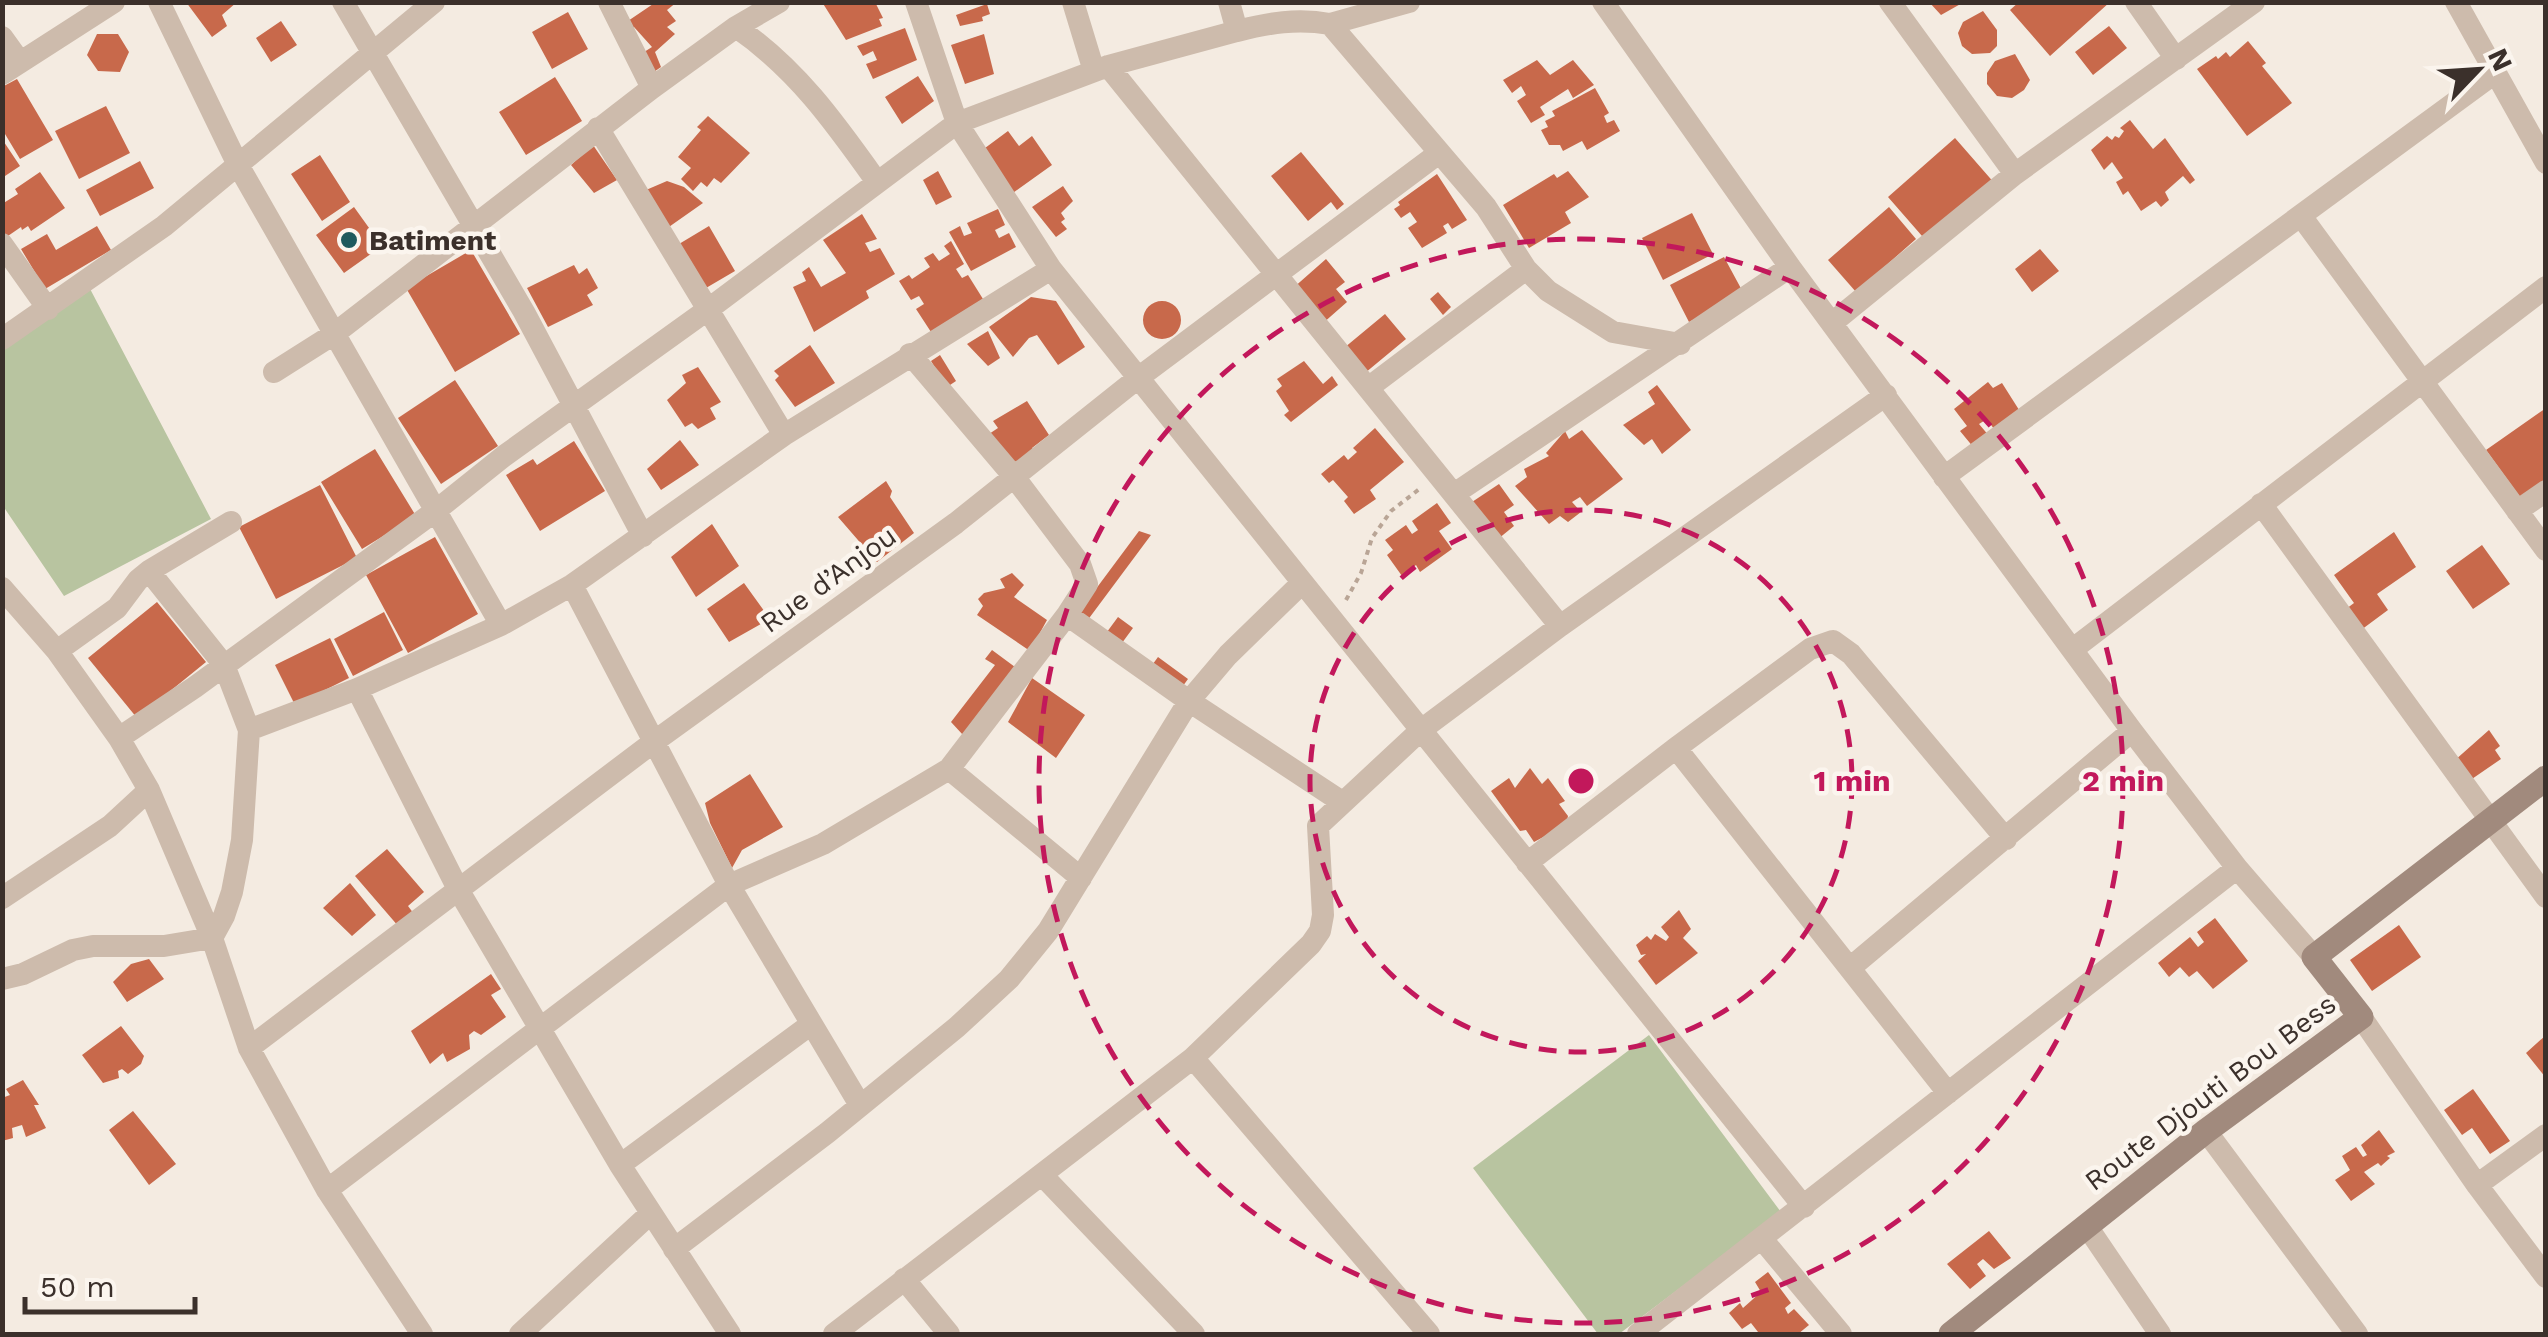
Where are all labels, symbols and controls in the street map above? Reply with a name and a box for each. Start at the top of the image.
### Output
north arrow [2428,20,2528,120]
text: N [2481,43,2520,76]
place label: Batiment [369,224,496,257]
marker: Batiment [338,229,360,251]
street label: Rue d’Anjou [754,519,903,640]
centre of rings [1563,763,1599,799]
text: 1 min [1813,763,1891,798]
text: 2 min [2082,763,2164,798]
street label: Route Djouti Bou Bess [2078,987,2342,1198]
scale bar [25,1252,195,1314]
text: 50 m [40,1269,115,1304]

